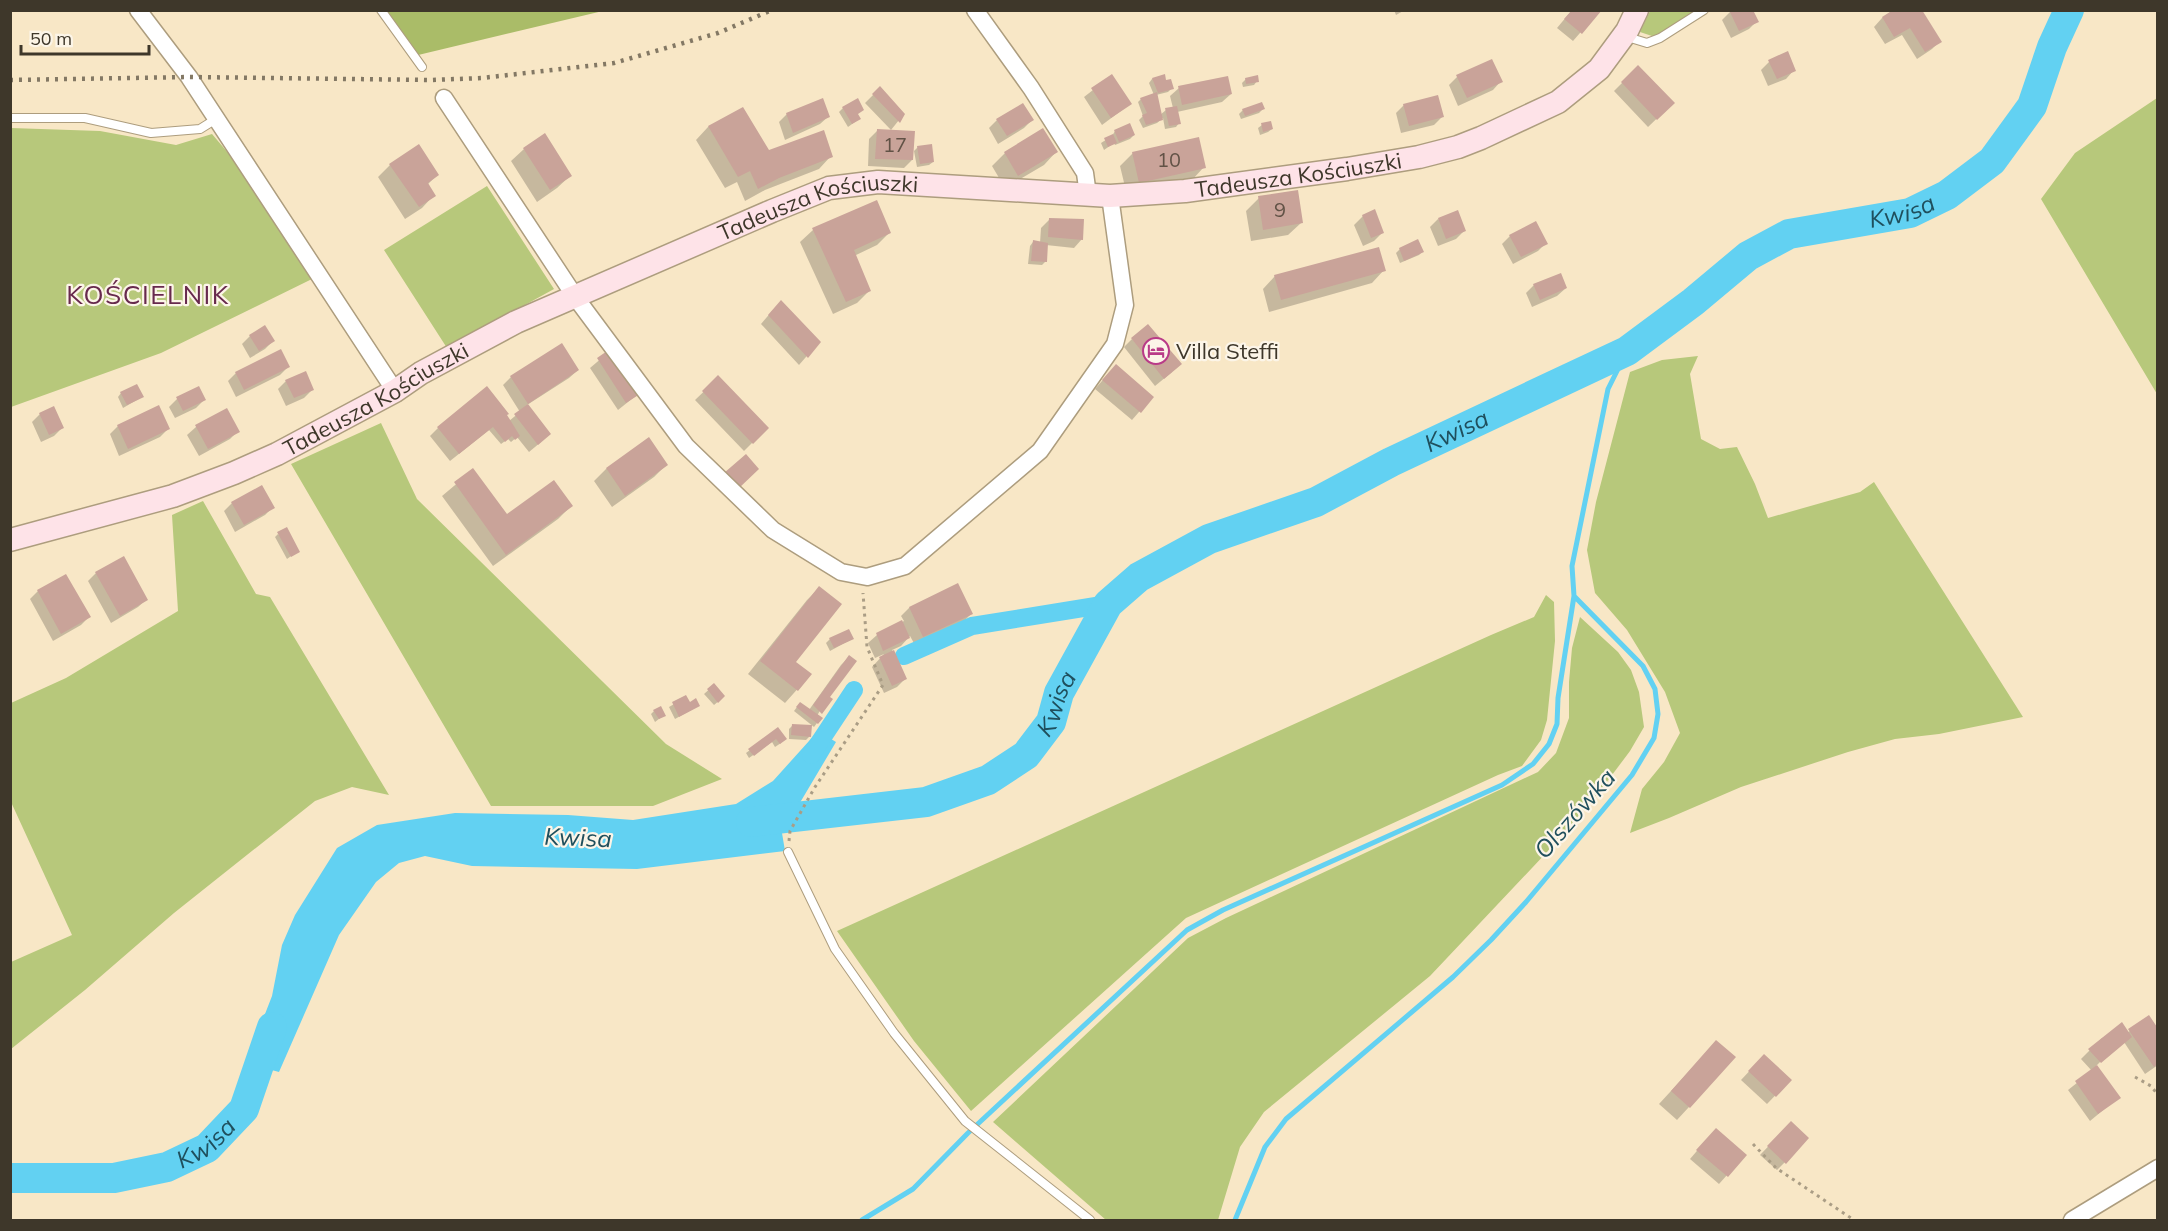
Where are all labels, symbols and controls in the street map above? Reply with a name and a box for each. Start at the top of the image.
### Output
scale bar [21,18,148,56]
text: 50 m [30,27,72,50]
house number: 17 [883,132,907,157]
street label: Tadeusza Kościuszki [1193,146,1404,204]
house number: 10 [1157,147,1181,172]
street label: Tadeusza Kościuszki [714,168,919,247]
water label: Kwisa [1867,187,1940,234]
house number: 9 [1274,197,1286,222]
district label: KOŚCIELNIK [66,278,230,311]
street label: Tadeusza Kościuszki [278,336,473,462]
hotel icon: Villa Steffi [1141,336,1171,366]
place label: Villa Steffi [1176,337,1279,365]
water label: Kwisa [1419,402,1493,458]
water label: Kwisa [1029,665,1082,742]
water label: Olszówka [1527,762,1621,864]
water label: Kwisa [544,821,612,853]
water label: Kwisa [171,1111,241,1174]

